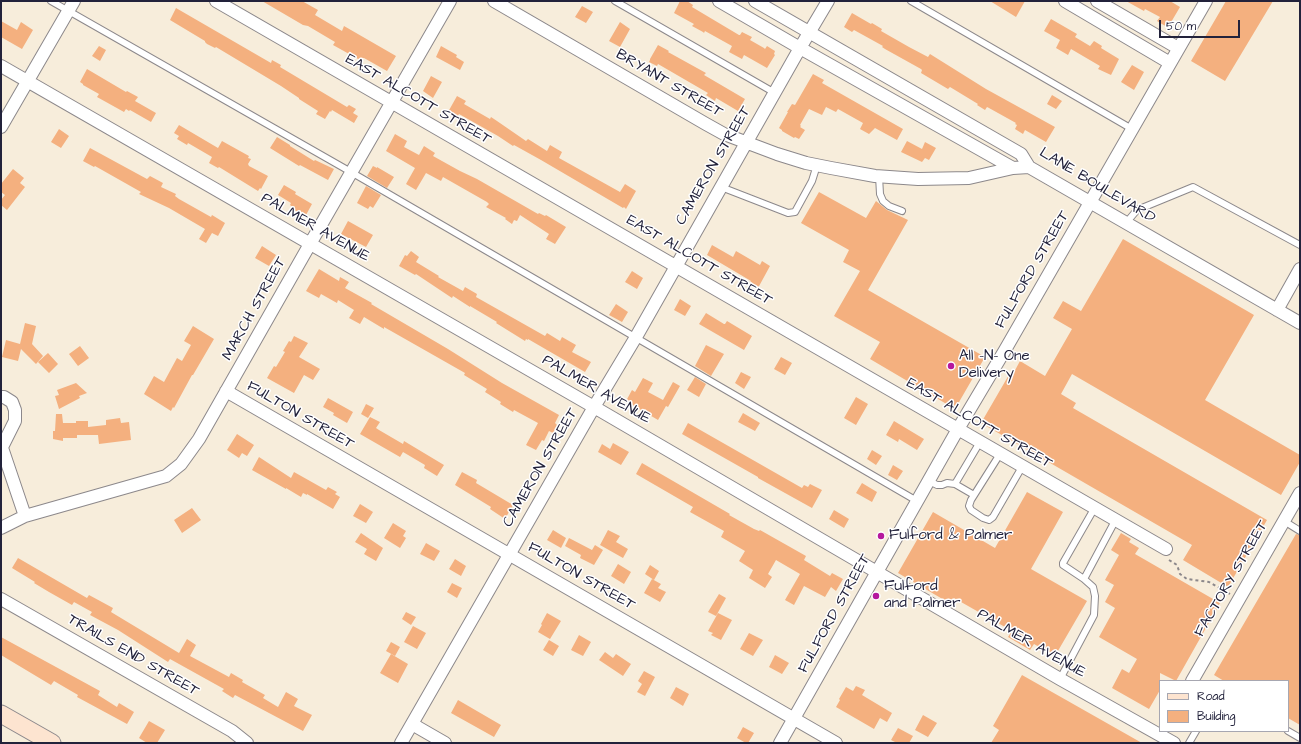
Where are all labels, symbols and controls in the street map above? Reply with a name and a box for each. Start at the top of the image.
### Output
scale bar [1161,12,1242,38]
text: 50 m [1166,18,1196,35]
street label: BRYANT STREET [612,46,726,122]
street label: EAST ALCOTT STREET [342,51,494,149]
street label: CAMERON STREET [673,103,755,229]
street label: LANE BOULEVARD [1036,144,1158,228]
street label: PALMER AVENUE [258,190,372,266]
street label: FULFORD STREET [992,208,1074,332]
street label: EAST ALCOTT STREET [623,212,775,310]
street label: MARCH STREET [219,254,291,364]
place label: All -N- One Delivery [959,348,1030,383]
street label: PALMER AVENUE [539,352,653,428]
marker: All -N- One Delivery [946,361,956,371]
street label: EAST ALCOTT STREET [903,375,1055,473]
street label: FULTON STREET [243,378,357,454]
street label: CAMERON STREET [500,405,582,531]
street label: FACTORY STREET [1191,518,1273,640]
place label: Fulford & Palmer [889,527,1012,545]
marker: Fulford & Palmer [876,531,886,541]
street label: FULTON STREET [524,539,638,615]
street label: FULFORD STREET [795,552,875,676]
place label: Fulford and Palmer [884,578,960,613]
marker: Fulford and Palmer [871,591,881,601]
street label: PALMER AVENUE [974,606,1088,682]
street label: TRAILS END STREET [64,611,202,701]
legend [1159,680,1289,732]
text: Road [1197,688,1225,705]
text: Building [1197,708,1235,725]

